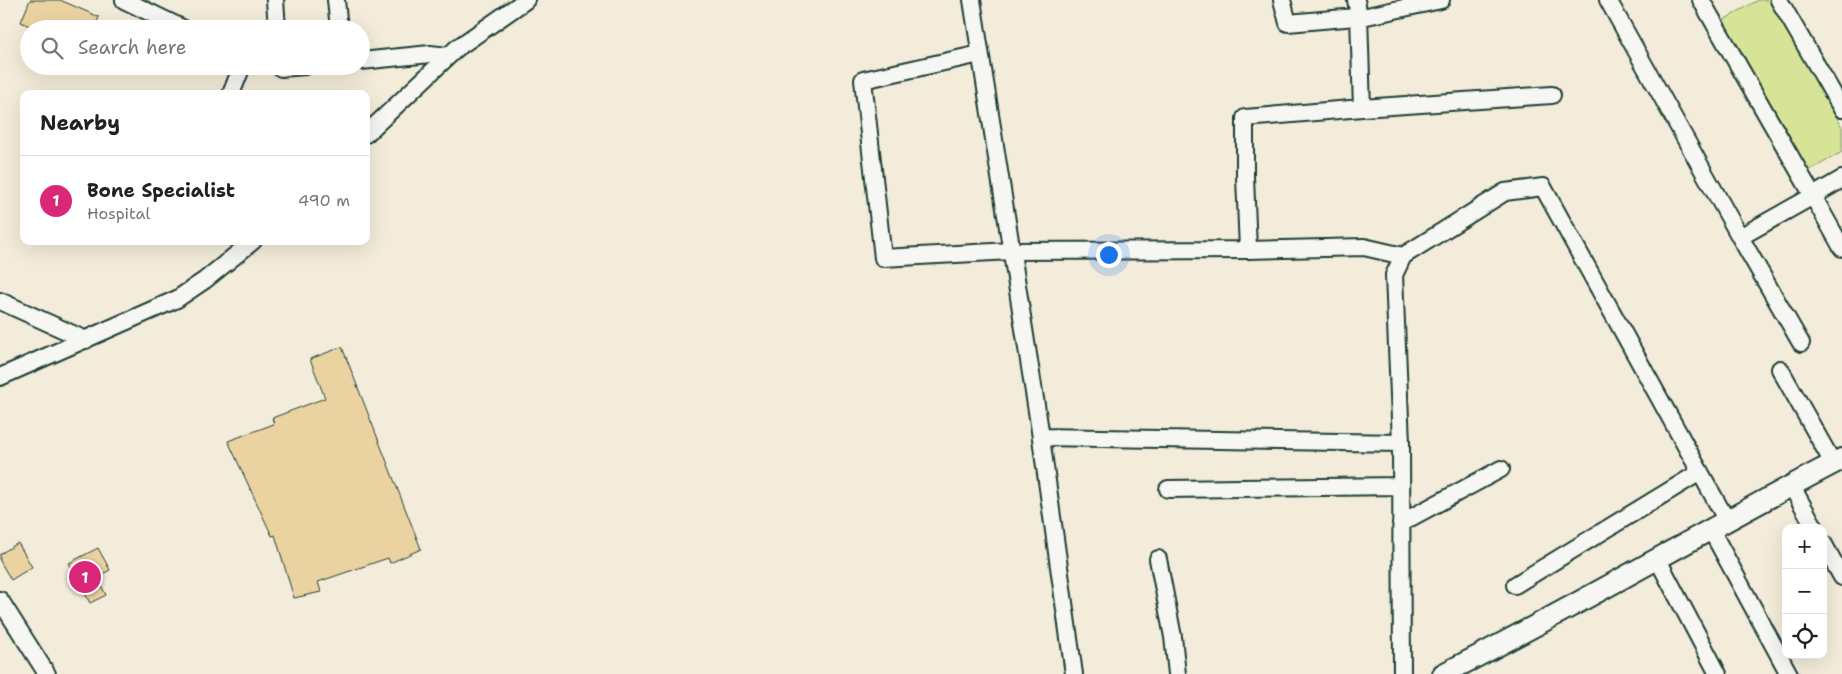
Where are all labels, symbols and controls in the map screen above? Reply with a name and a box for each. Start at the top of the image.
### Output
search box [20,20,370,75]
icon: search [38,34,66,62]
text: Search here [78,35,187,60]
text: Nearby [40,109,120,137]
text: Bone Specialist [87,178,235,203]
text: 1 [52,190,60,211]
text: 490 m [298,190,350,211]
text: Hospital [87,203,150,224]
your location [1096,242,1122,268]
map controls [1782,524,1827,659]
button: + [1782,524,1827,569]
pin: 1 [69,558,101,596]
button: − [1782,569,1827,614]
button: locate [1782,614,1827,659]

